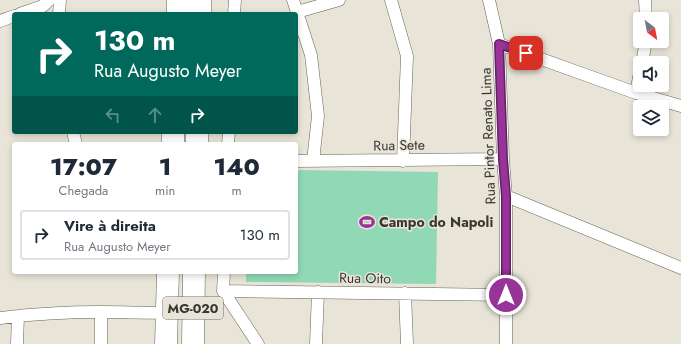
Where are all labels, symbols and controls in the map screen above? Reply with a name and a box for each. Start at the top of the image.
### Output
north arrow [633,12,669,48]
map controls [633,12,669,136]
text: 130 m [94,20,176,61]
icon: right [28,28,80,80]
pin [509,36,543,70]
icon: arrive [515,42,537,64]
button: sound [633,56,669,92]
text: Rua Augusto Meyer [94,58,242,84]
street label: Rua Pintor Renato Lima [476,67,500,205]
button: layers [633,100,669,136]
icon: left [102,104,124,126]
icon: ahead [144,104,166,126]
icon: right [186,104,208,126]
street label: Rua Sete [373,135,425,155]
text: 17:07 [50,149,117,184]
text: 1 [159,149,172,184]
text: 140 [213,149,260,184]
text: Chegada [59,181,108,200]
text: min [155,181,175,200]
text: m [232,181,242,200]
place label: Campo do Napoli [379,212,493,232]
sports icon: Campo do Napoli [358,213,376,231]
text: Vire à direita [64,215,156,237]
icon: right [30,224,52,246]
text: 130 m [240,224,280,246]
text: Rua Augusto Meyer [64,237,171,256]
street label: Rua Oito [339,268,391,288]
position arrow [485,274,527,316]
road number: MG-020 [163,297,223,319]

